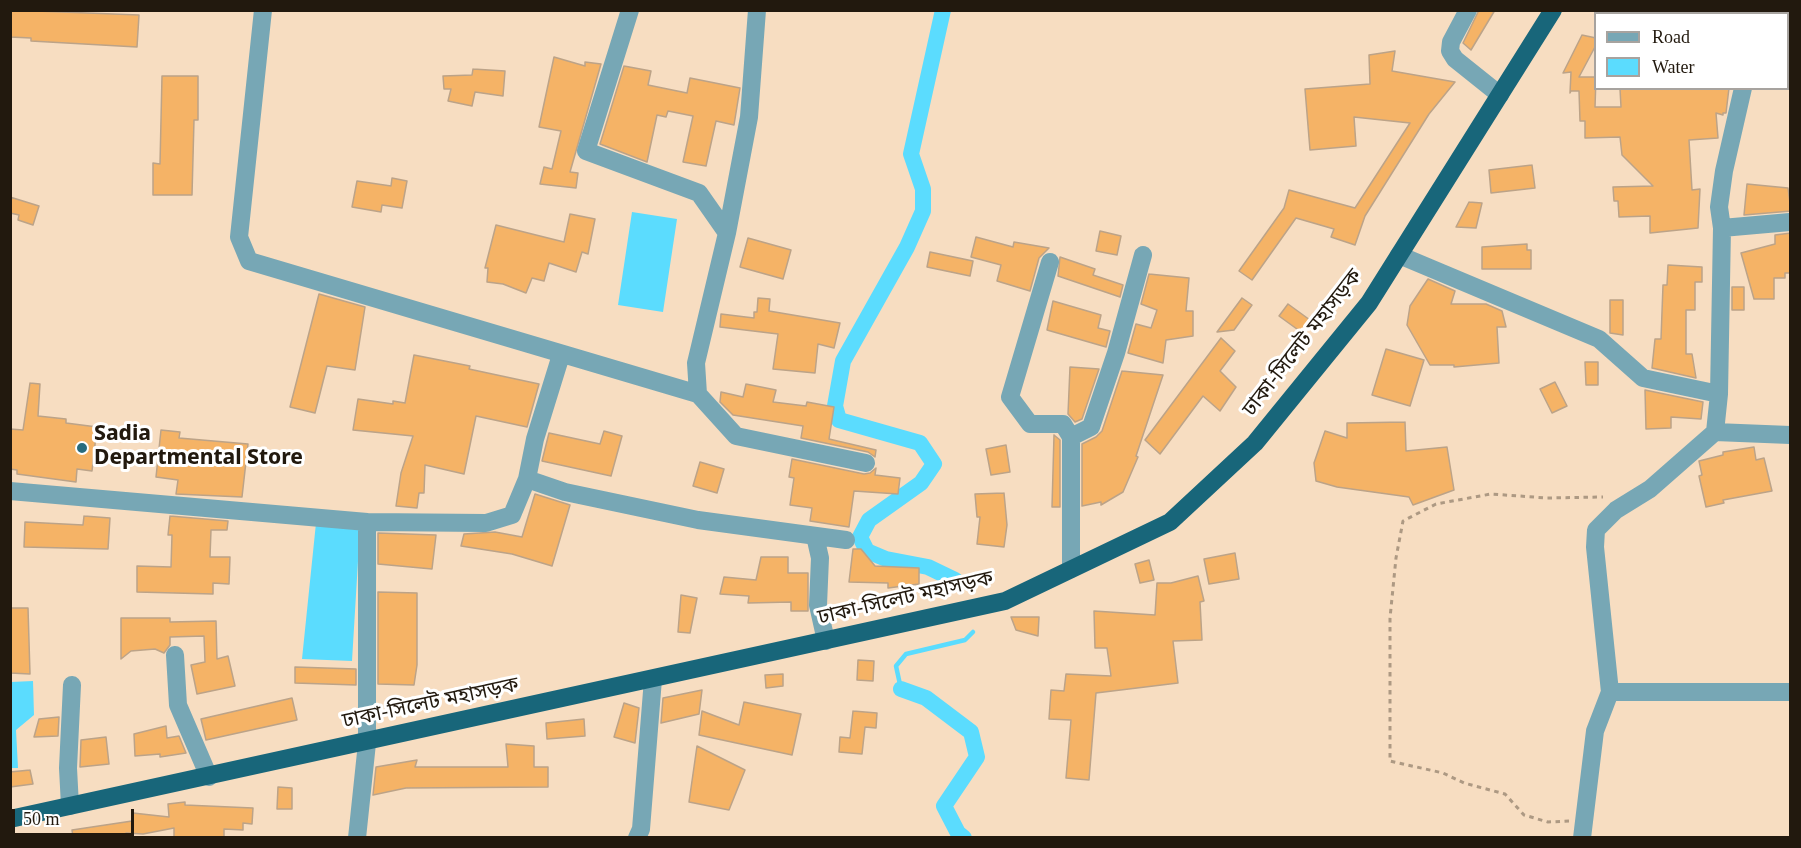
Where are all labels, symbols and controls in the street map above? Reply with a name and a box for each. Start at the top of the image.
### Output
legend [1594,12,1789,90]
text: Road [1652,27,1690,47]
text: Water [1652,57,1695,77]
street label: ঢাকা-সিলেট মহাসড়ক [1239,265,1369,423]
place label: Sadia Departmental Store [94,423,303,473]
marker: Sadia Departmental Store [75,441,89,455]
street label: ঢাকা-সিলেট মহাসড়ক [816,568,996,632]
street label: ঢাকা-সিলেট মহাসড়ক [341,674,521,736]
scale bar [15,797,136,835]
text: 50 m [23,809,60,829]

